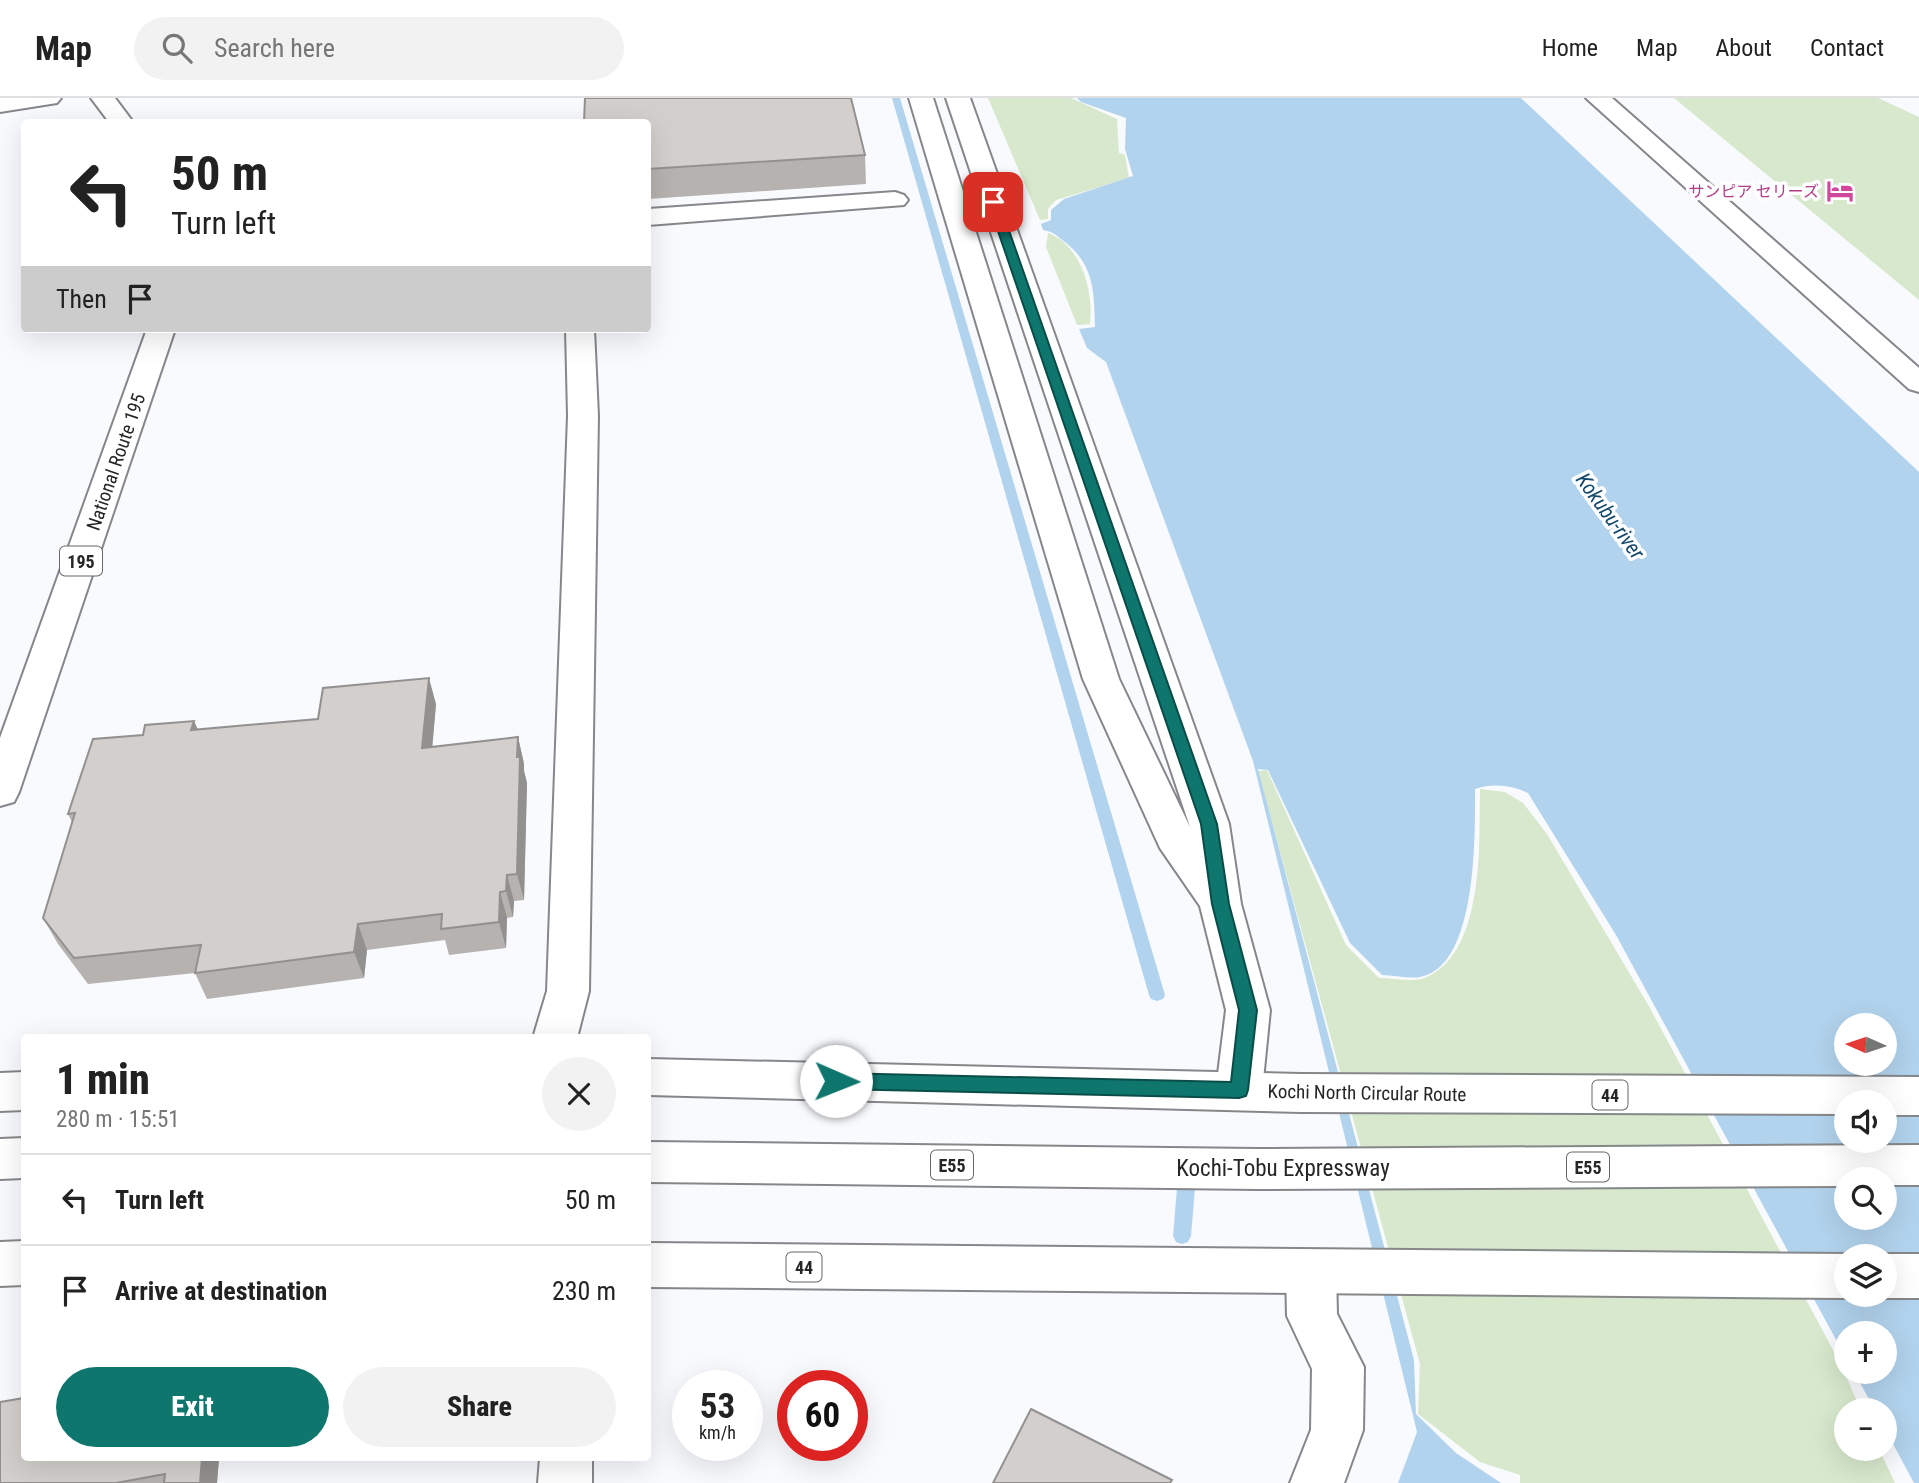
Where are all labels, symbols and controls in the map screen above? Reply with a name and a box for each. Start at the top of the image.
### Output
search box [134,17,624,80]
text: Map [35,29,92,68]
icon: search [158,29,196,67]
text: Search here [214,33,335,63]
text: Home [1542,34,1598,62]
text: Map [1636,34,1678,62]
text: About [1716,34,1772,62]
text: Contact [1810,34,1884,62]
text: 50 m [171,145,268,202]
icon: left [56,147,147,238]
pin [963,172,1023,232]
hotel icon: サンピア セリーズ [1825,176,1855,206]
place label: サンピア セリーズ [1688,182,1819,201]
icon: arrive [974,183,1012,221]
text: Turn left [171,204,276,242]
icon: arrive [121,280,159,318]
text: Then [56,284,107,314]
street label: National Route 195 [82,391,150,533]
water label: Kokubu-river [1571,468,1650,564]
road number: 195 [60,546,102,575]
north arrow [1834,1013,1897,1076]
map controls [1834,1013,1897,1461]
position arrow [799,1044,873,1118]
text: 1 min [56,1055,150,1104]
button: close [542,1057,616,1131]
street label: Kochi North Circular Route [1267,1080,1467,1106]
road number: 44 [1592,1080,1628,1110]
button: sound [1834,1090,1897,1153]
text: 280 m · 15:51 [56,1106,180,1133]
road number: E55 [931,1150,973,1180]
road number: E55 [1567,1152,1609,1182]
street label: Kochi-Tobu Expressway [1176,1155,1390,1182]
button: search [1834,1167,1897,1230]
icon: left [56,1181,94,1219]
text: Turn left [115,1185,204,1215]
text: 50 m [565,1185,616,1215]
button: layers [1834,1244,1897,1307]
road number: 44 [786,1252,822,1282]
icon: arrive [56,1272,94,1310]
text: Arrive at destination [115,1276,327,1306]
text: 230 m [552,1276,616,1306]
button: + [1834,1321,1897,1384]
button: Exit [56,1367,329,1447]
button: Share [343,1367,616,1447]
speed limit sign: 60 [777,1370,868,1461]
text: 53 [700,1386,735,1427]
button: − [1834,1398,1897,1461]
text: km/h [699,1422,736,1443]

